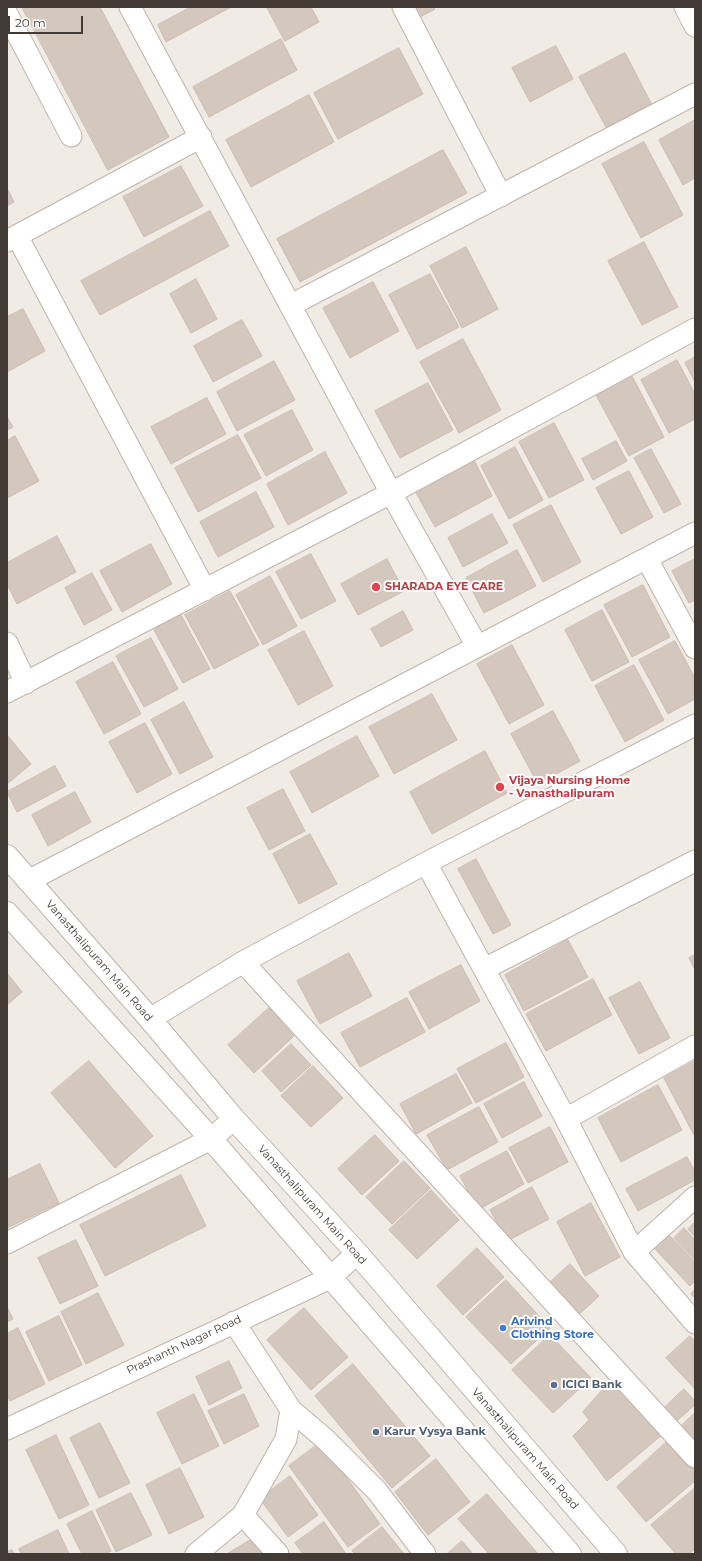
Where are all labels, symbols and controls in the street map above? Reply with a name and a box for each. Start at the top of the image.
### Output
scale bar [10,8,85,34]
text: 20 m [15,15,46,30]
place label: SHARADA EYE CARE [385,580,503,594]
marker: SHARADA EYE CARE [370,581,382,593]
place label: Vijaya Nursing Home - Vanasthalipuram [509,774,630,800]
marker: Vijaya Nursing Home - Vanasthalipuram [494,781,506,793]
street label: Vanasthalipuram Main Road [43,898,155,1024]
street label: Vanasthalipuram Main Road [255,1143,369,1267]
street label: Prashanth Nagar Road [125,1313,243,1377]
place label: Arivind Clothing Store [511,1315,594,1341]
marker: Arivind Clothing Store [498,1323,508,1333]
place label: ICICI Bank [562,1378,622,1392]
marker: ICICI Bank [549,1380,559,1390]
street label: Vanasthalipuram Main Road [469,1386,581,1512]
place label: Karur Vysya Bank [384,1425,486,1439]
marker: Karur Vysya Bank [371,1427,381,1437]

